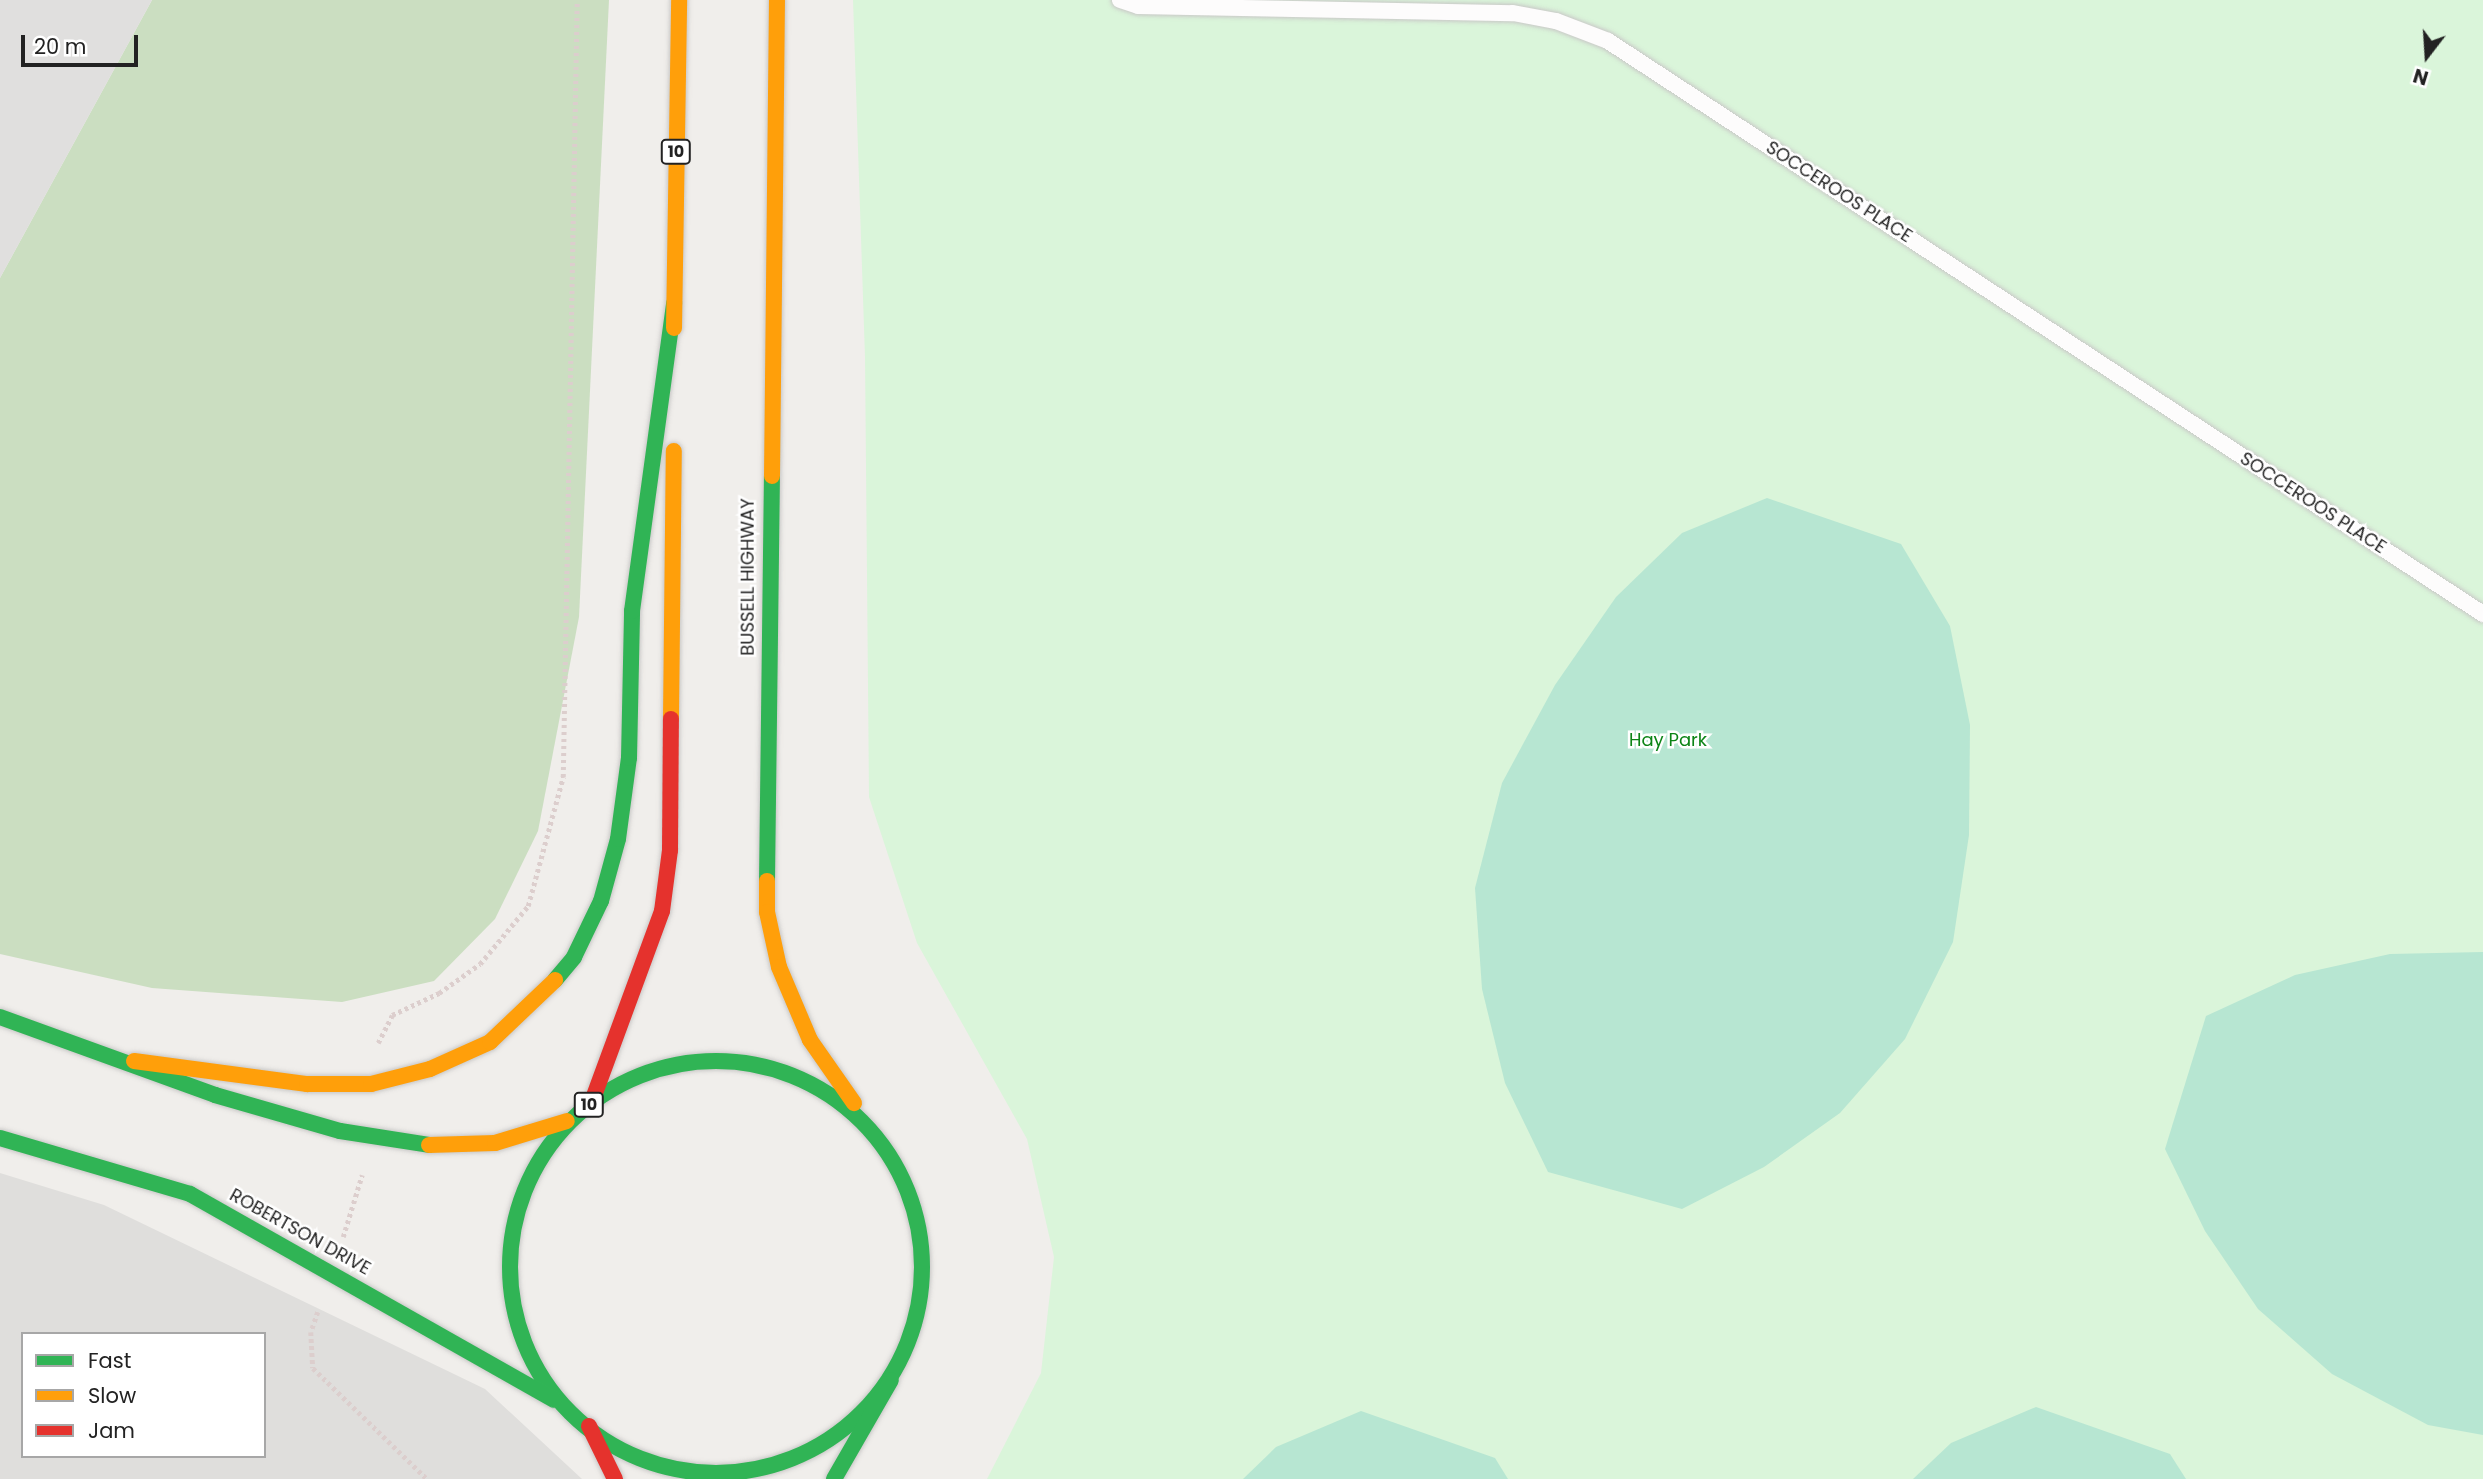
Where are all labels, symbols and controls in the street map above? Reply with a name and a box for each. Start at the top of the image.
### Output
scale bar [24,21,142,65]
north arrow [2392,21,2462,91]
text: 20 m [34,32,87,61]
text: N [2410,62,2432,92]
street label: SOCCEROOS PLACE [1762,137,1916,247]
road number: 10 [660,140,692,164]
street label: SOCCEROOS PLACE [2236,448,2390,558]
street label: BUSSELL HIGHWAY [737,498,759,656]
park label: Hay Park [1629,729,1707,751]
road number: 10 [573,1092,605,1118]
street label: ROBERTSON DRIVE [226,1184,374,1280]
legend [21,1332,266,1458]
text: Fast [88,1346,131,1375]
text: Slow [88,1381,136,1410]
text: Jam [88,1416,135,1445]

